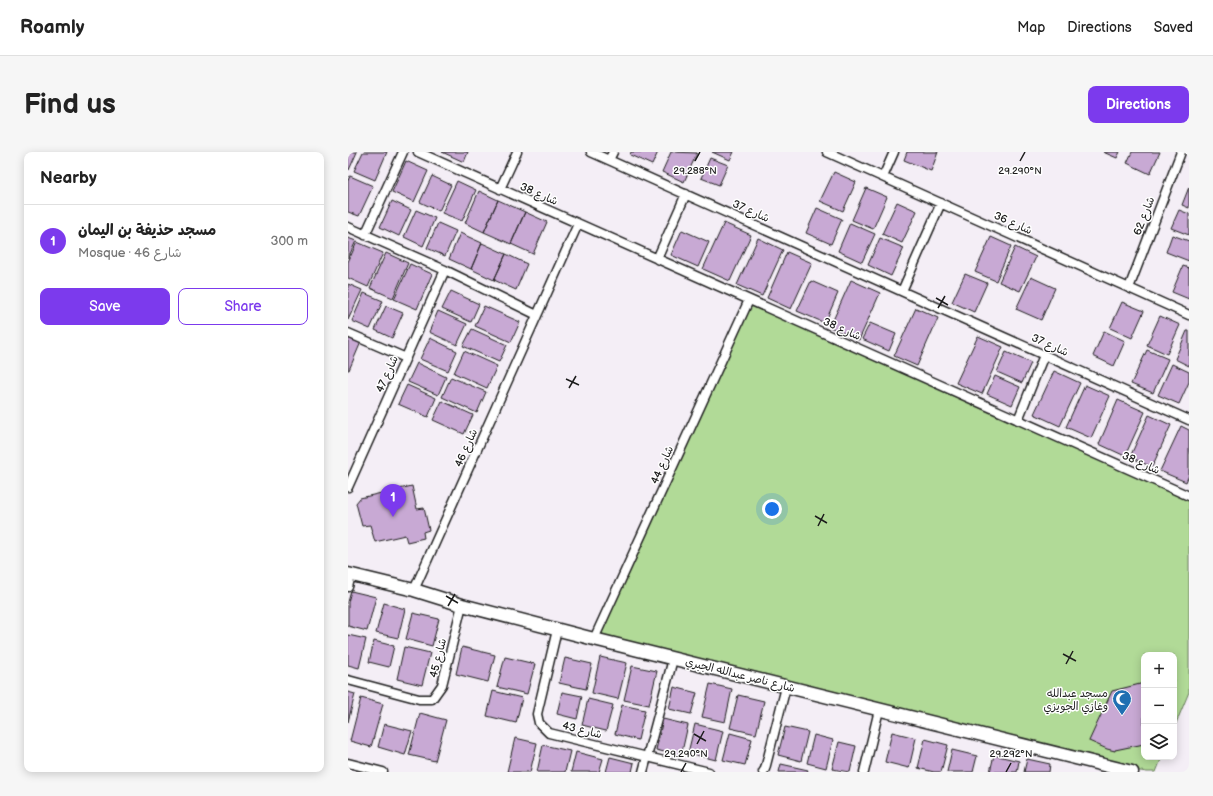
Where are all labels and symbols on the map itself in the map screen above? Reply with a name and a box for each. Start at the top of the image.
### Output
text: 29.288°N [673,165,717,177]
text: 29.290°N [998,165,1042,177]
street label: شارع 38 [517,180,560,210]
street label: شارع 62 [1131,195,1159,238]
street label: شارع 37 [730,197,771,227]
street label: شارع 36 [991,209,1034,239]
street label: شارع 38 [820,315,863,345]
street label: شارع 37 [1029,331,1070,361]
street label: شارع 47 [373,354,403,395]
street label: شارع 46 [452,427,482,470]
street label: شارع 44 [648,444,678,487]
street label: شارع 38 [1119,449,1162,479]
pin: 1 [380,484,406,517]
your location [762,499,782,519]
street label: شارع 45 [427,637,451,679]
street label: شارع ناصر عبدالله الجبري [683,655,796,697]
place label: مسجد عبدالله وغازي الجويزي [1044,687,1108,715]
mosque icon: مسجد عبدالله وغازي الجويزي [1111,688,1133,716]
street label: شارع 43 [560,719,603,743]
text: 29.290°N [664,748,708,760]
text: 29.292°N [989,748,1033,760]

